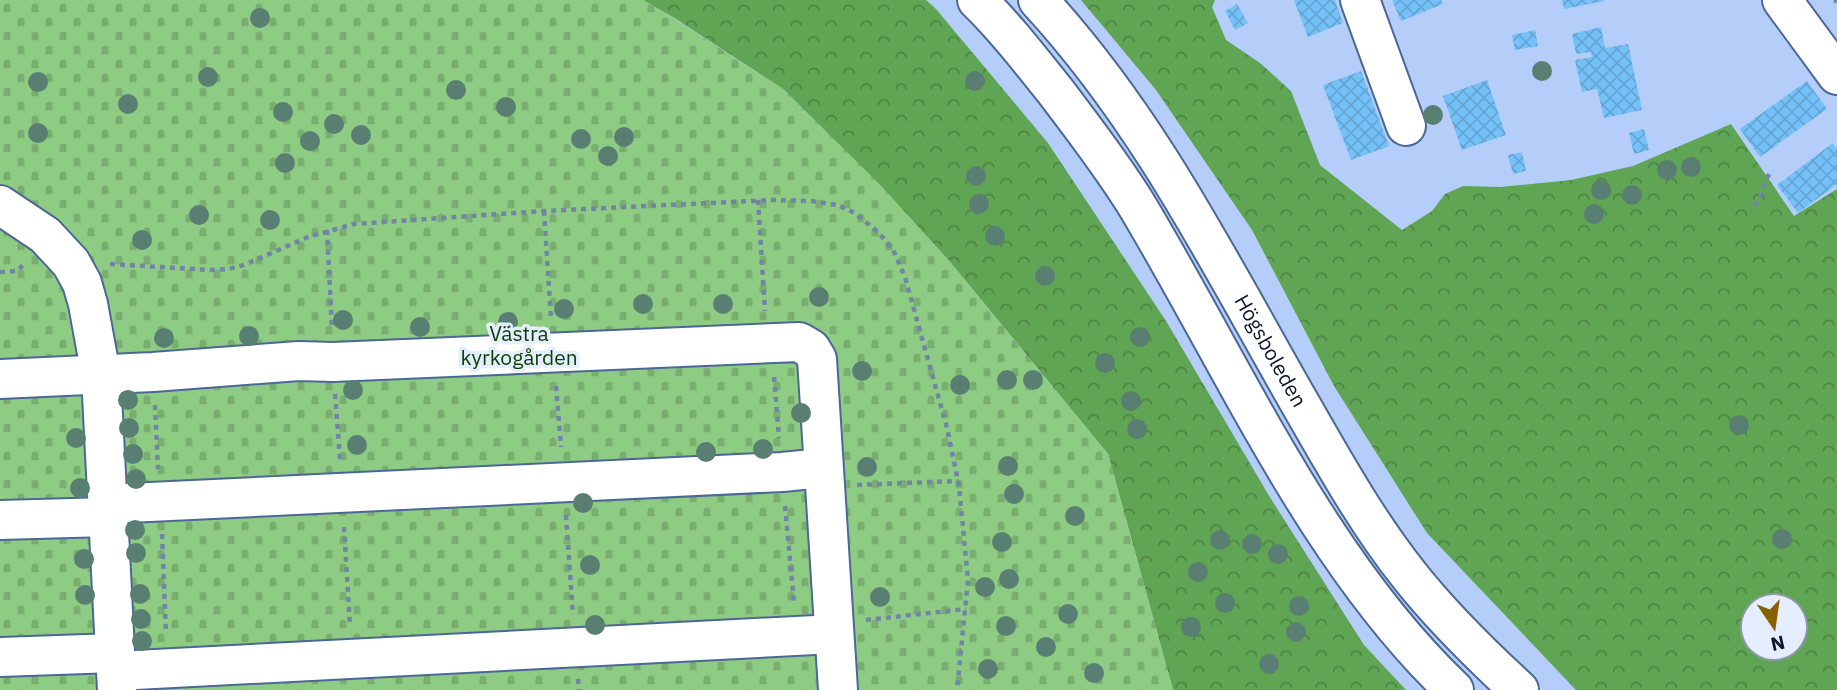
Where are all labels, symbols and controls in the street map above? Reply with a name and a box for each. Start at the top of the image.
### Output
street label: Högsboleden [1229,289,1314,412]
park label: Västra kyrkogården [460,319,578,371]
north arrow [1739,592,1809,662]
text: N [1768,630,1787,657]

